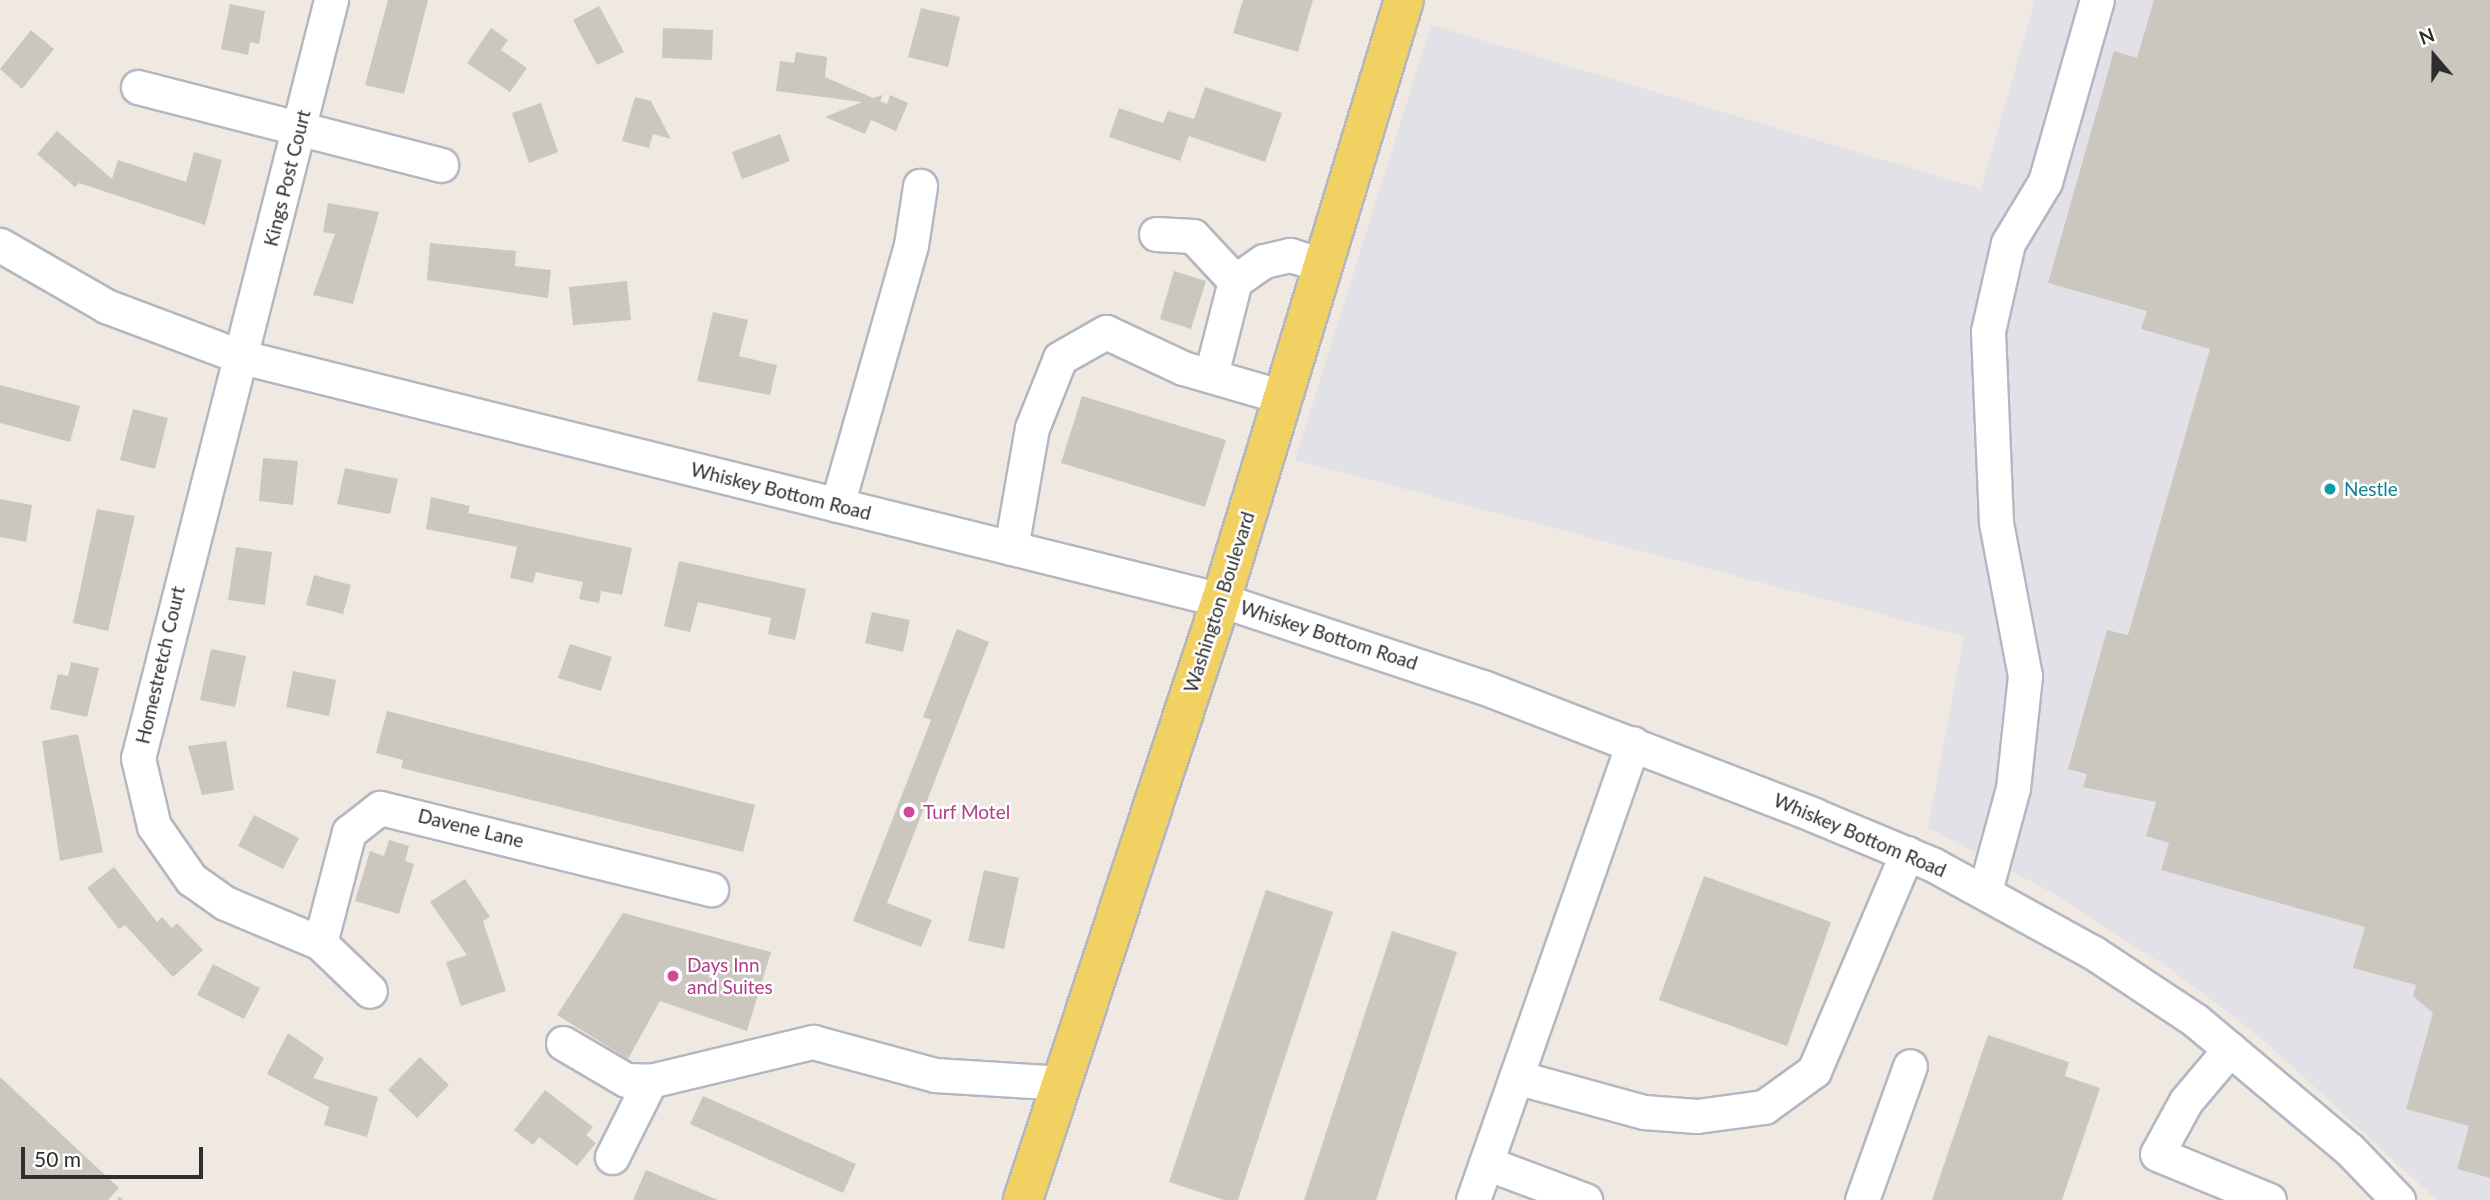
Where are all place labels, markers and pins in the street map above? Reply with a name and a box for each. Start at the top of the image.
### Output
place label: Nestle [2344,478,2398,500]
marker: Nestle [2322,481,2338,497]
place label: Turf Motel [923,801,1010,823]
marker: Turf Motel [901,804,917,820]
place label: Days Inn and Suites [687,954,773,998]
marker: Days Inn and Suites [665,968,681,984]

